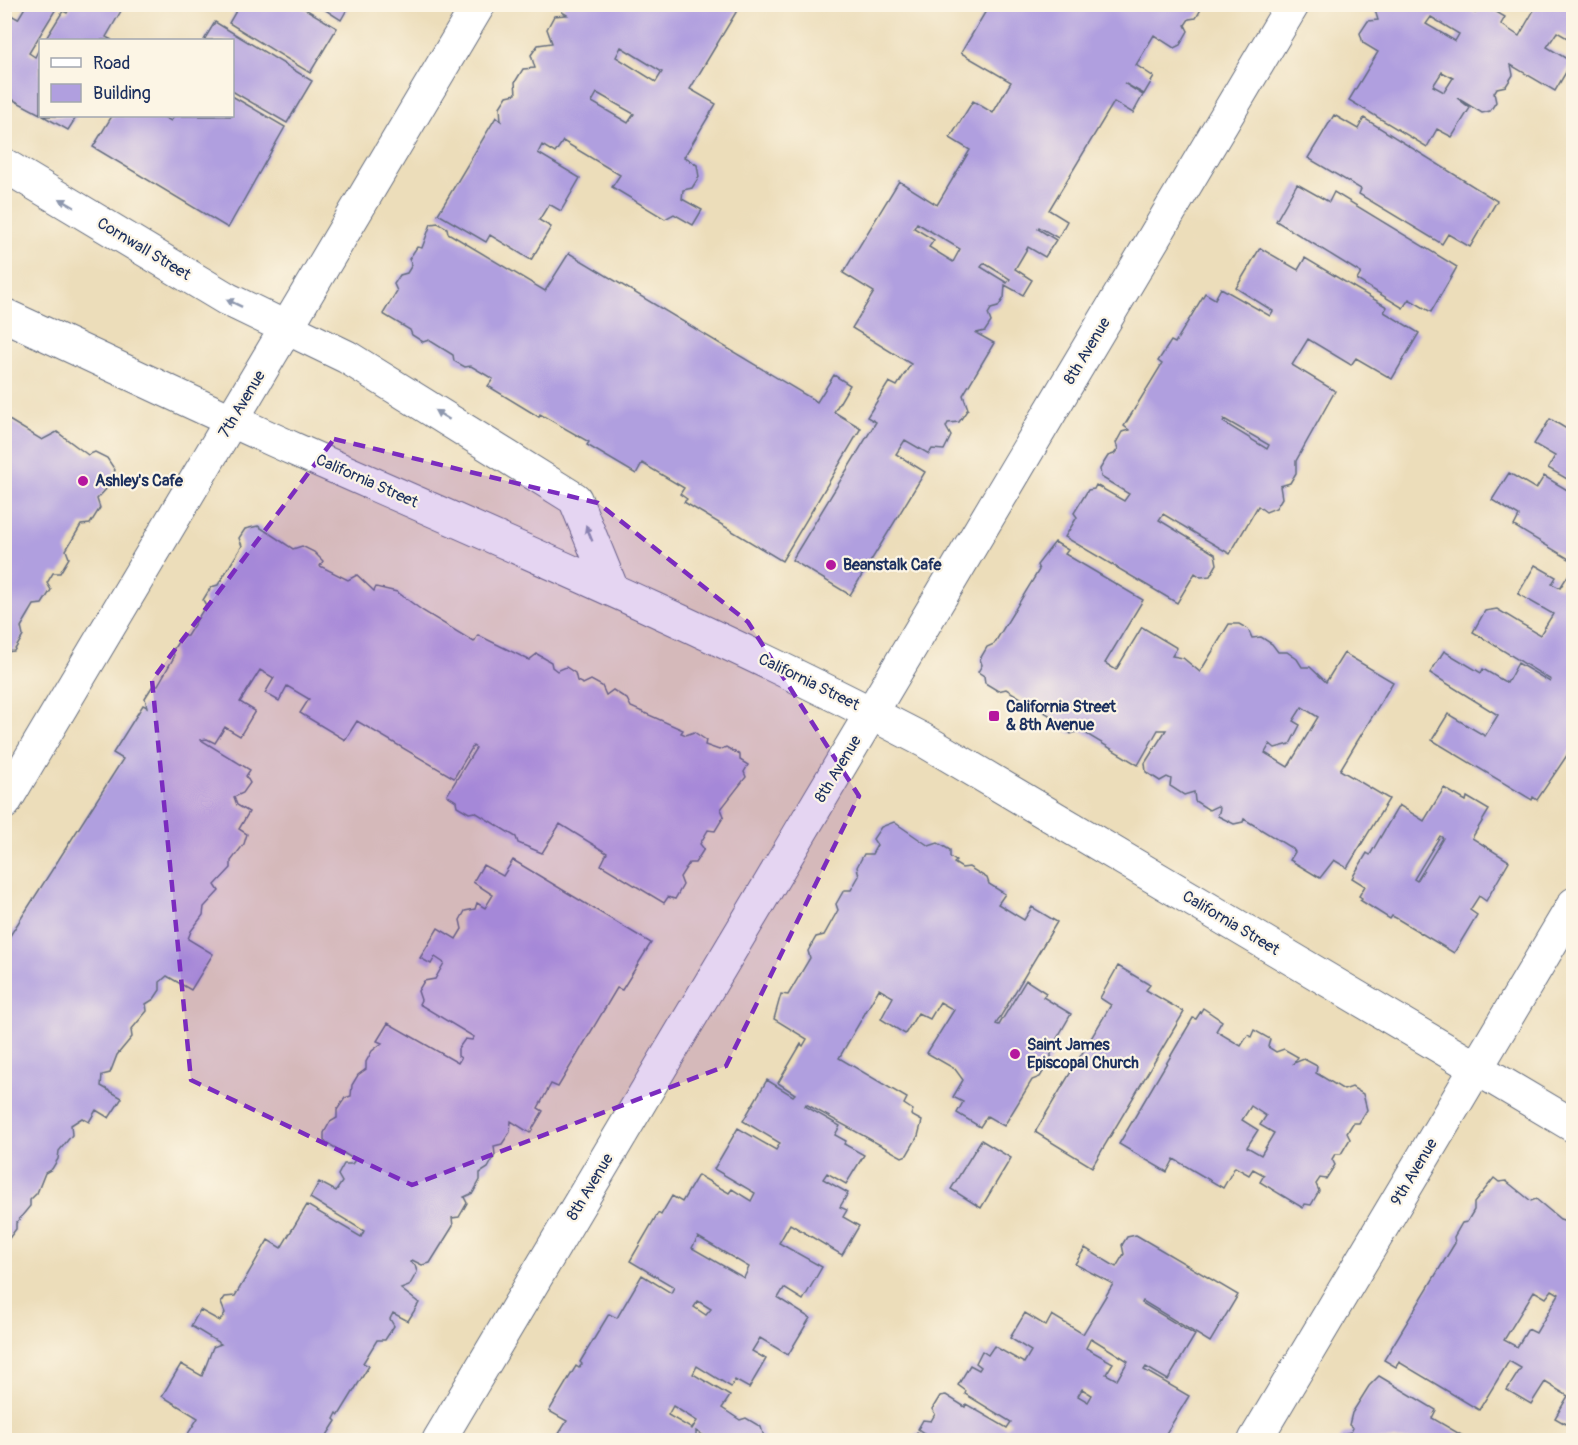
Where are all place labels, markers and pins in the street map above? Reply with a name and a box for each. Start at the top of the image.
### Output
place label: Ashley's Cafe [95,471,184,491]
marker: Ashley's Cafe [76,474,90,488]
place label: Beanstalk Cafe [843,555,942,575]
marker: Beanstalk Cafe [824,558,838,572]
place label: California Street & 8th Avenue [1006,697,1117,735]
marker: California Street & 8th Avenue [987,709,1001,723]
place label: Saint James Episcopal Church [1027,1035,1139,1073]
marker: Saint James Episcopal Church [1008,1047,1022,1061]

